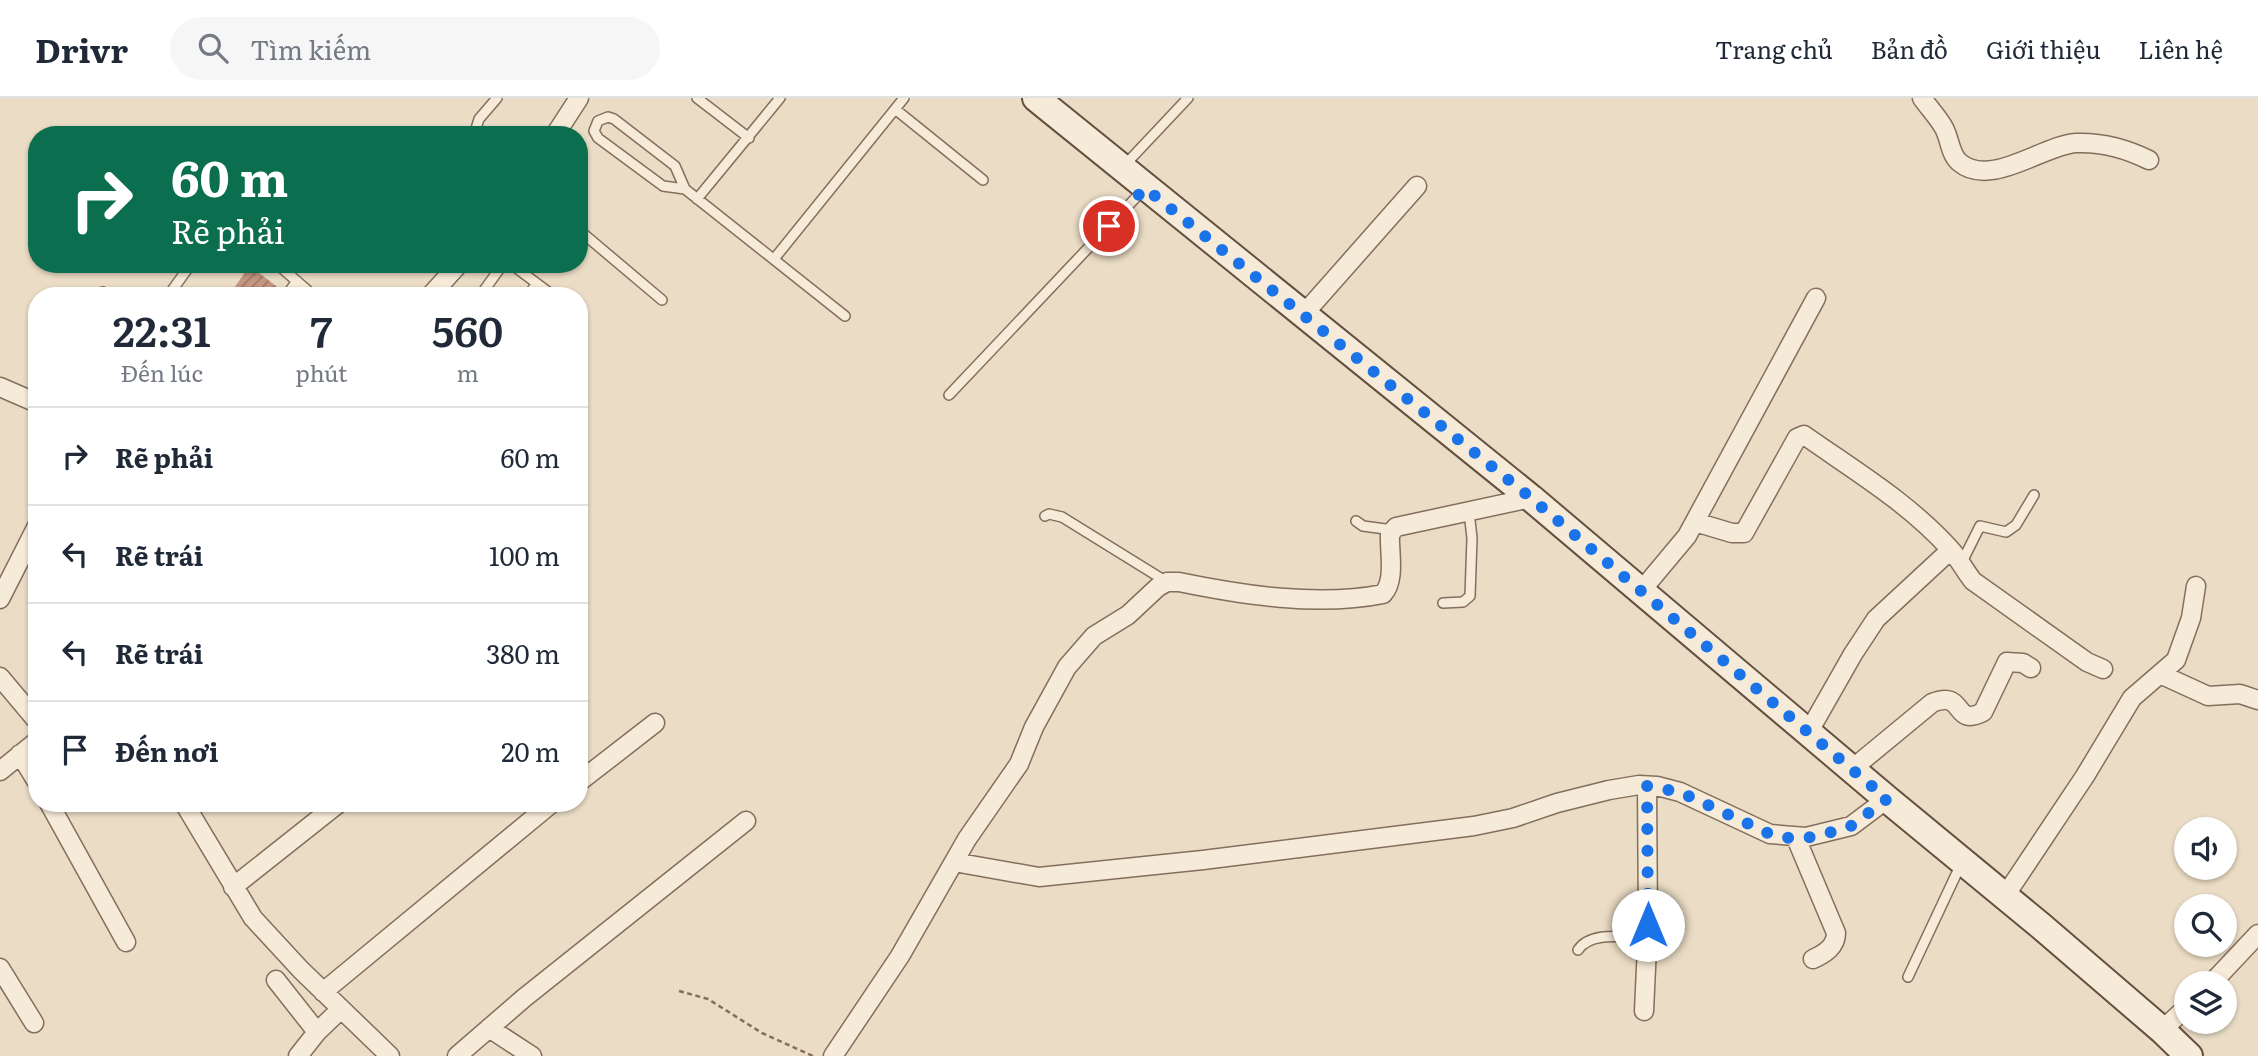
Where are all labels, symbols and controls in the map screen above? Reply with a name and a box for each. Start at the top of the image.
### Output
search box [170,17,660,80]
text: Drivr [35,24,128,73]
icon: search [194,29,232,67]
text: Tìm kiếm [250,29,371,68]
text: Trang chủ [1715,31,1833,66]
text: Bản đồ [1871,31,1948,66]
text: Giới thiệu [1986,31,2101,66]
text: Liên hệ [2139,31,2223,66]
text: 60 m [171,139,288,212]
icon: right [56,154,147,245]
pin [1079,196,1139,256]
text: Rẽ phải [171,206,285,254]
icon: arrive [1090,207,1128,245]
text: 22:31 [113,298,211,360]
text: 7 [310,298,333,360]
text: 560 [432,298,503,360]
text: Đến lúc [121,355,203,389]
text: phút [296,355,347,389]
text: m [457,355,479,389]
icon: right [56,437,94,475]
text: Rẽ phải [115,437,213,476]
text: 60 m [501,437,560,476]
icon: left [56,535,94,573]
text: Rẽ trái [115,535,203,574]
text: 100 m [489,535,560,574]
icon: left [56,633,94,671]
text: Rẽ trái [115,633,203,672]
text: 380 m [486,633,560,672]
icon: arrive [56,731,94,769]
text: Đến nơi [115,731,218,770]
text: 20 m [501,731,560,770]
map controls [2174,817,2237,1034]
button: sound [2174,817,2237,880]
position arrow [1611,888,1685,962]
button: search [2174,894,2237,957]
button: layers [2174,971,2237,1034]

